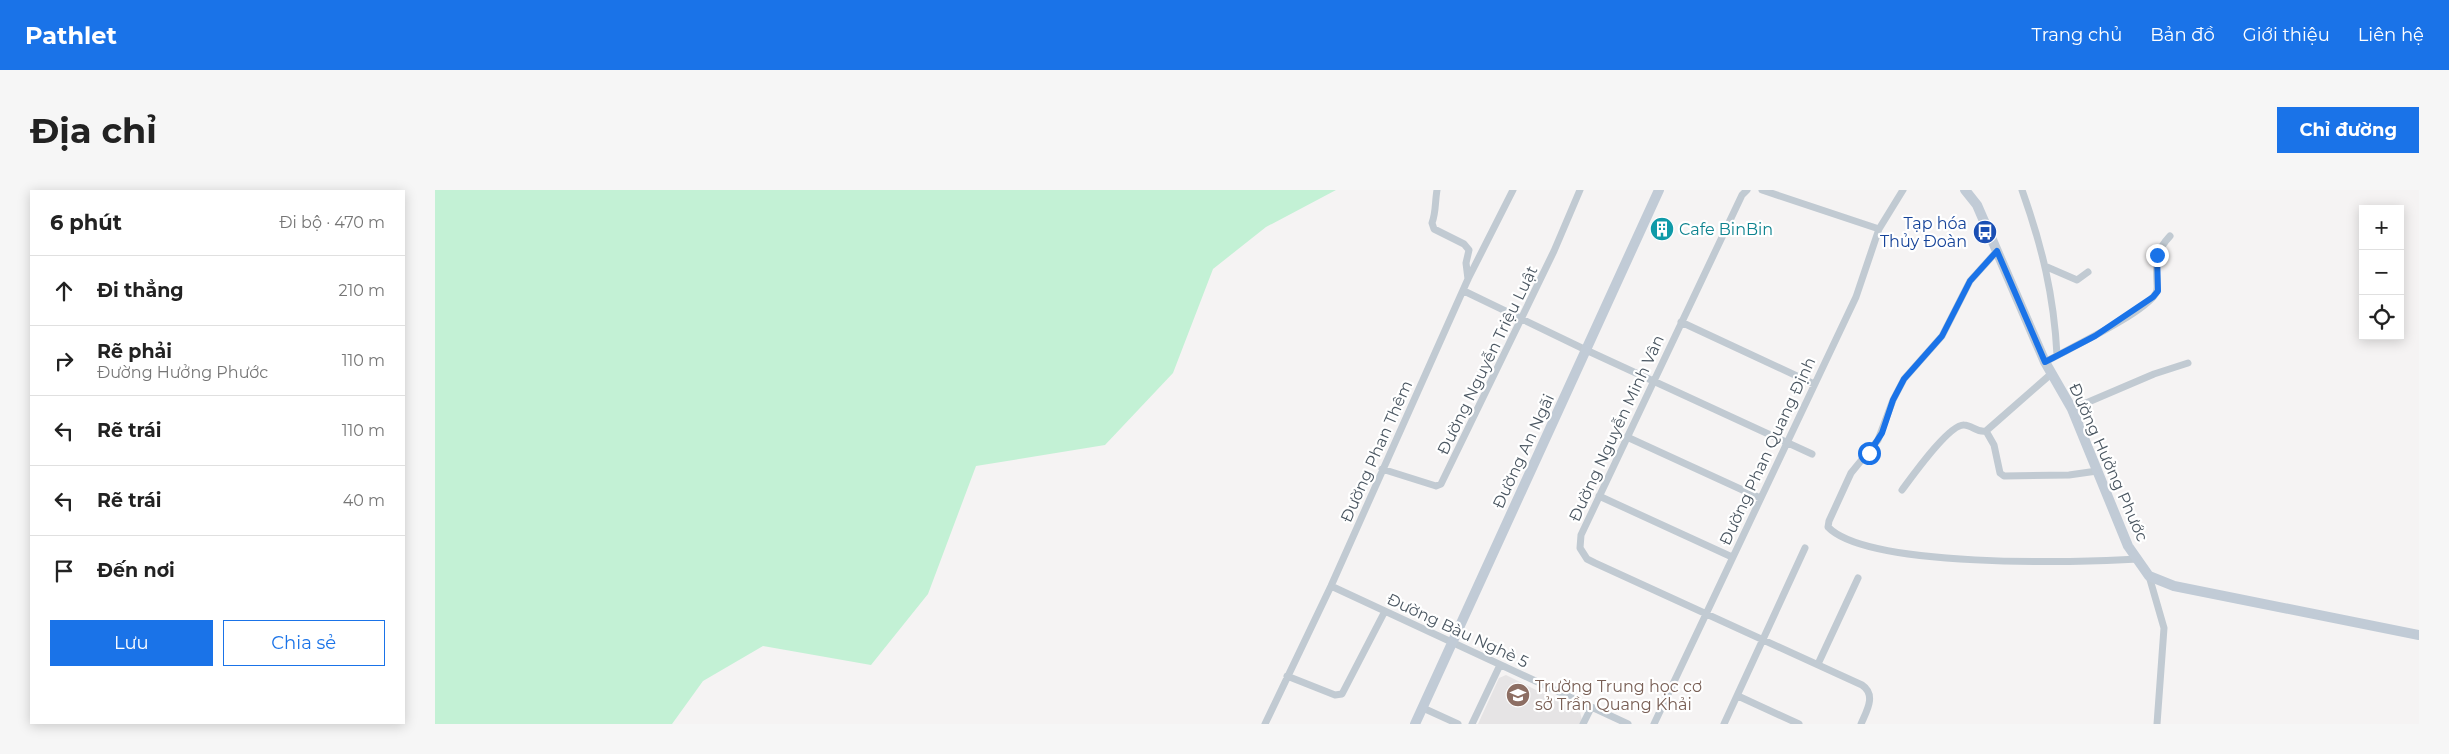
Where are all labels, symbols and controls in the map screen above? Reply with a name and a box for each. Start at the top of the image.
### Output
text: Pathlet [25,21,117,50]
text: Trang chủ [2032,24,2122,46]
text: Bản đồ [2150,24,2215,46]
text: Giới thiệu [2243,24,2330,46]
text: Liên hệ [2358,24,2424,46]
button: Chỉ đường [2277,107,2419,153]
text: Địa chỉ [30,109,157,152]
map controls [2359,205,2404,340]
button: + [2359,205,2404,250]
text: 6 phút [50,210,122,235]
text: Đi bộ · 470 m [279,213,385,232]
place label: Tạp hóa Thủy Đoàn [1880,214,1967,251]
building icon: Cafe BinBin [1649,216,1675,242]
bus stop icon: Tạp hóa Thủy Đoàn [1972,219,1998,245]
place label: Cafe BinBin [1679,220,1773,239]
route end [2146,244,2169,267]
button: − [2359,250,2404,295]
street label: Đường Nguyễn Triệu Luật [1433,262,1542,458]
icon: ahead [50,277,78,305]
text: Đi thẳng [97,279,184,302]
text: 210 m [338,281,385,300]
button: locate [2359,295,2404,340]
street label: Đường Nguyễn Minh Vân [1565,332,1668,524]
text: Rẽ phải [97,340,172,363]
icon: right [50,347,78,375]
text: 110 m [342,351,385,370]
street label: Đường Phan Quang Định [1715,354,1819,548]
text: Đường Hưởng Phước [97,363,268,382]
street label: Đường Phan Thêm [1337,377,1416,525]
street label: Đường Hưởng Phước [2065,380,2152,544]
street label: Đường An Ngãi [1489,391,1558,511]
icon: left [50,417,78,445]
text: Rẽ trái [97,419,162,442]
text: 110 m [342,421,385,440]
route start [1858,442,1881,465]
icon: left [50,487,78,515]
text: Rẽ trái [97,489,162,512]
text: 40 m [343,491,385,510]
icon: arrive [50,557,78,585]
text: Đến nơi [97,559,175,582]
street label: Đường Bàu Nghè 5 [1384,589,1532,672]
button: Lưu [50,620,213,666]
button: Chia sẻ [223,620,385,666]
place label: Trường Trung học cơ sở Trần Quang Khải [1535,677,1702,714]
school or university icon: Trường Trung học cơ sở Trần Quang Khải [1505,682,1531,708]

